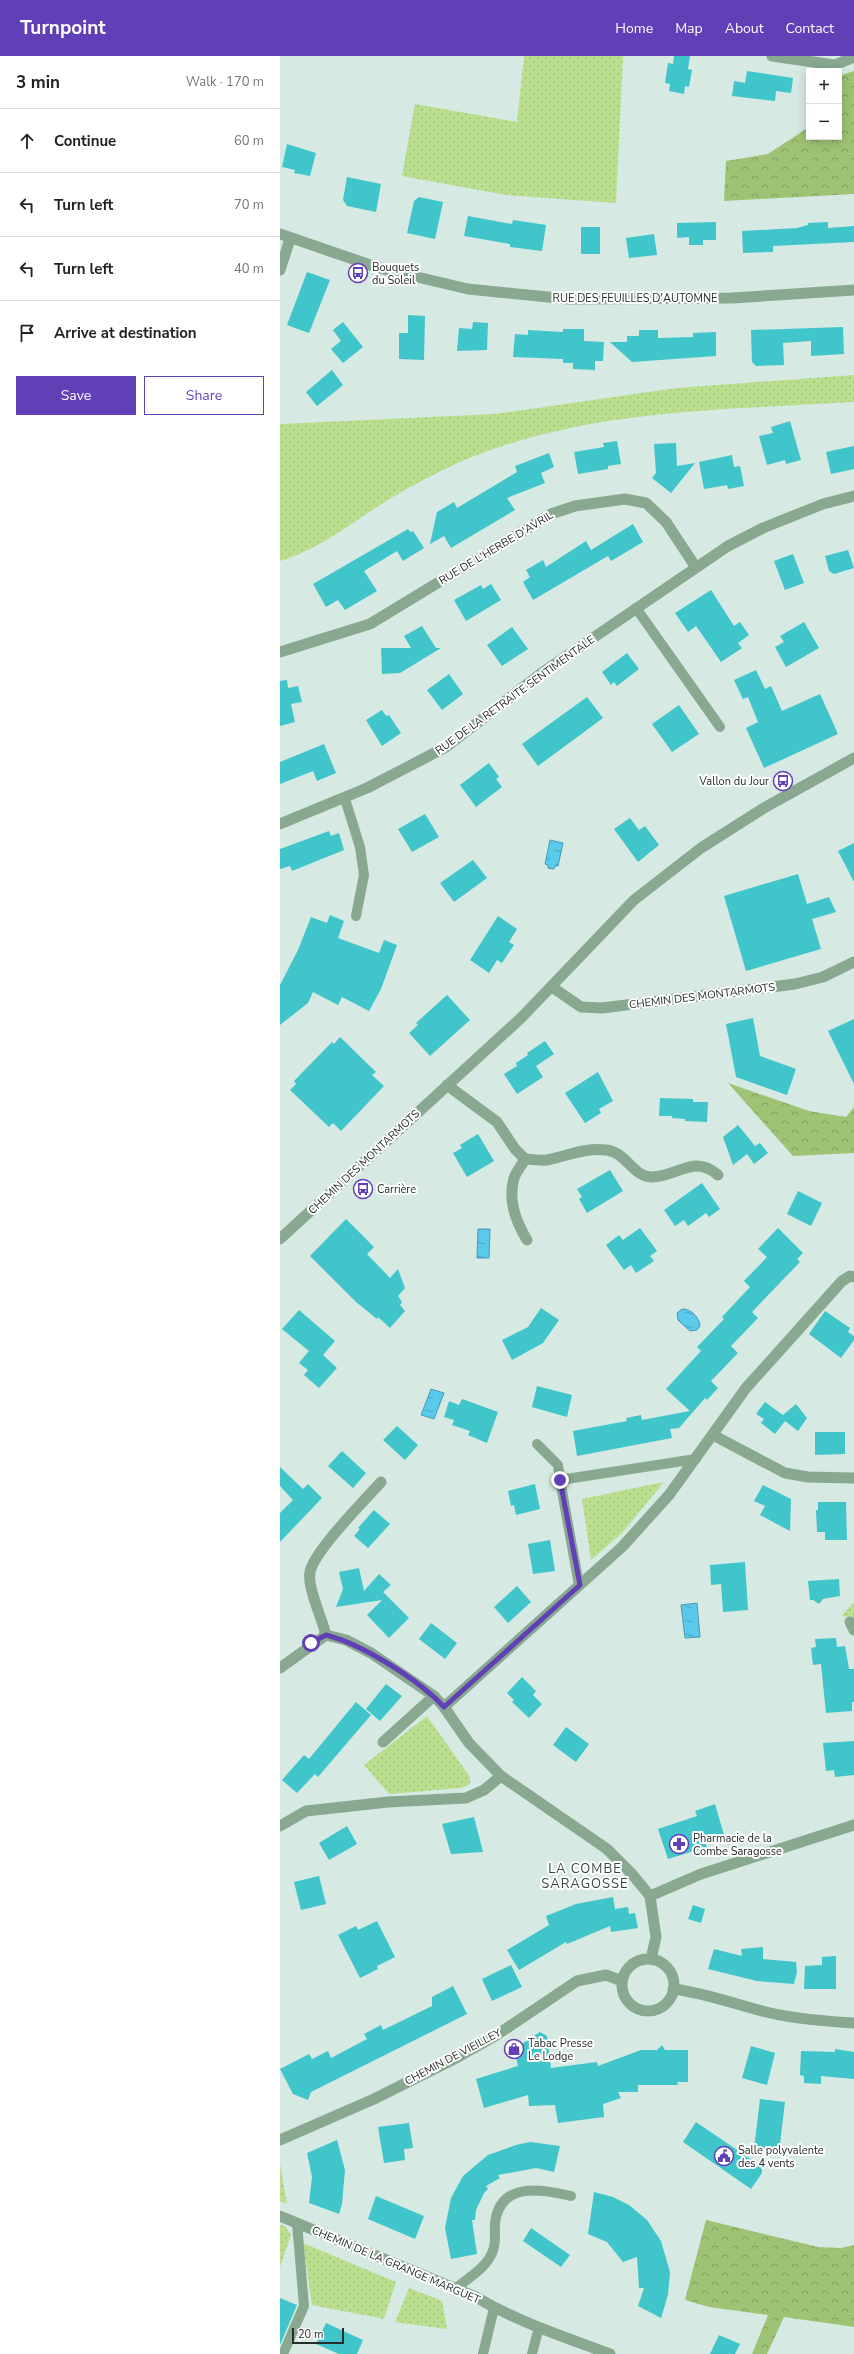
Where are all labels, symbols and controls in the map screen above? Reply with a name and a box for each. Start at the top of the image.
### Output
text: Turnpoint [20,15,106,41]
text: Home [615,19,653,38]
text: Map [675,19,703,38]
text: About [725,19,764,38]
text: Contact [786,19,834,38]
map controls [806,68,842,140]
button: + [806,68,842,104]
text: 3 min [16,71,60,94]
text: Walk · 170 m [186,73,264,91]
button: − [806,104,842,140]
icon: ahead [16,130,38,152]
text: Continue [54,131,116,151]
text: 60 m [234,132,264,150]
icon: left [16,194,38,216]
text: Turn left [54,195,113,215]
text: 70 m [234,196,264,214]
icon: left [16,258,38,280]
text: Turn left [54,259,113,279]
text: 40 m [234,260,264,278]
place label: Bouquets du Soleil [372,260,419,288]
bus stop icon: Bouquets du Soleil [347,262,369,284]
street label: RUE DES FEUILLES D'AUTOMNE [553,291,717,306]
icon: arrive [16,322,38,344]
text: Arrive at destination [54,323,197,343]
button: Save [16,376,136,415]
button: Share [144,376,264,415]
street label: RUE DE L'HERBE D'AVRIL [436,508,556,588]
street label: RUE DE LA RETRAITE SENTIMENTALE [432,632,598,758]
bus stop icon: Vallon du Jour [772,770,794,792]
place label: Vallon du Jour [698,774,769,789]
street label: CHEMIN DES MONTARMOTS [628,980,776,1012]
street label: CHEMIN DES MONTARMOTS [305,1106,423,1218]
bus stop icon: Carrière [352,1178,374,1200]
place label: Carrière [377,1182,416,1197]
route end [551,1471,569,1489]
route start [302,1634,320,1652]
place label: Pharmacie de la Combe Saragosse [693,1831,782,1859]
pharmacy icon: Pharmacie de la Combe Saragosse [668,1833,690,1855]
district label: LA COMBE SARAGOSSE [541,1860,629,1893]
street label: CHEMIN DE VIEILLEY [402,2025,504,2089]
place label: Tabac Presse Le Lodge [528,2036,593,2064]
shop icon: Tabac Presse Le Lodge [503,2038,525,2060]
place label: Salle polyvalente des 4 vents [738,2143,824,2171]
public building icon: Salle polyvalente des 4 vents [713,2145,735,2167]
street label: CHEMIN DE LA GRANGE MARGUET [309,2223,483,2308]
scale bar [292,2326,344,2345]
text: 20 m [298,2327,323,2342]

